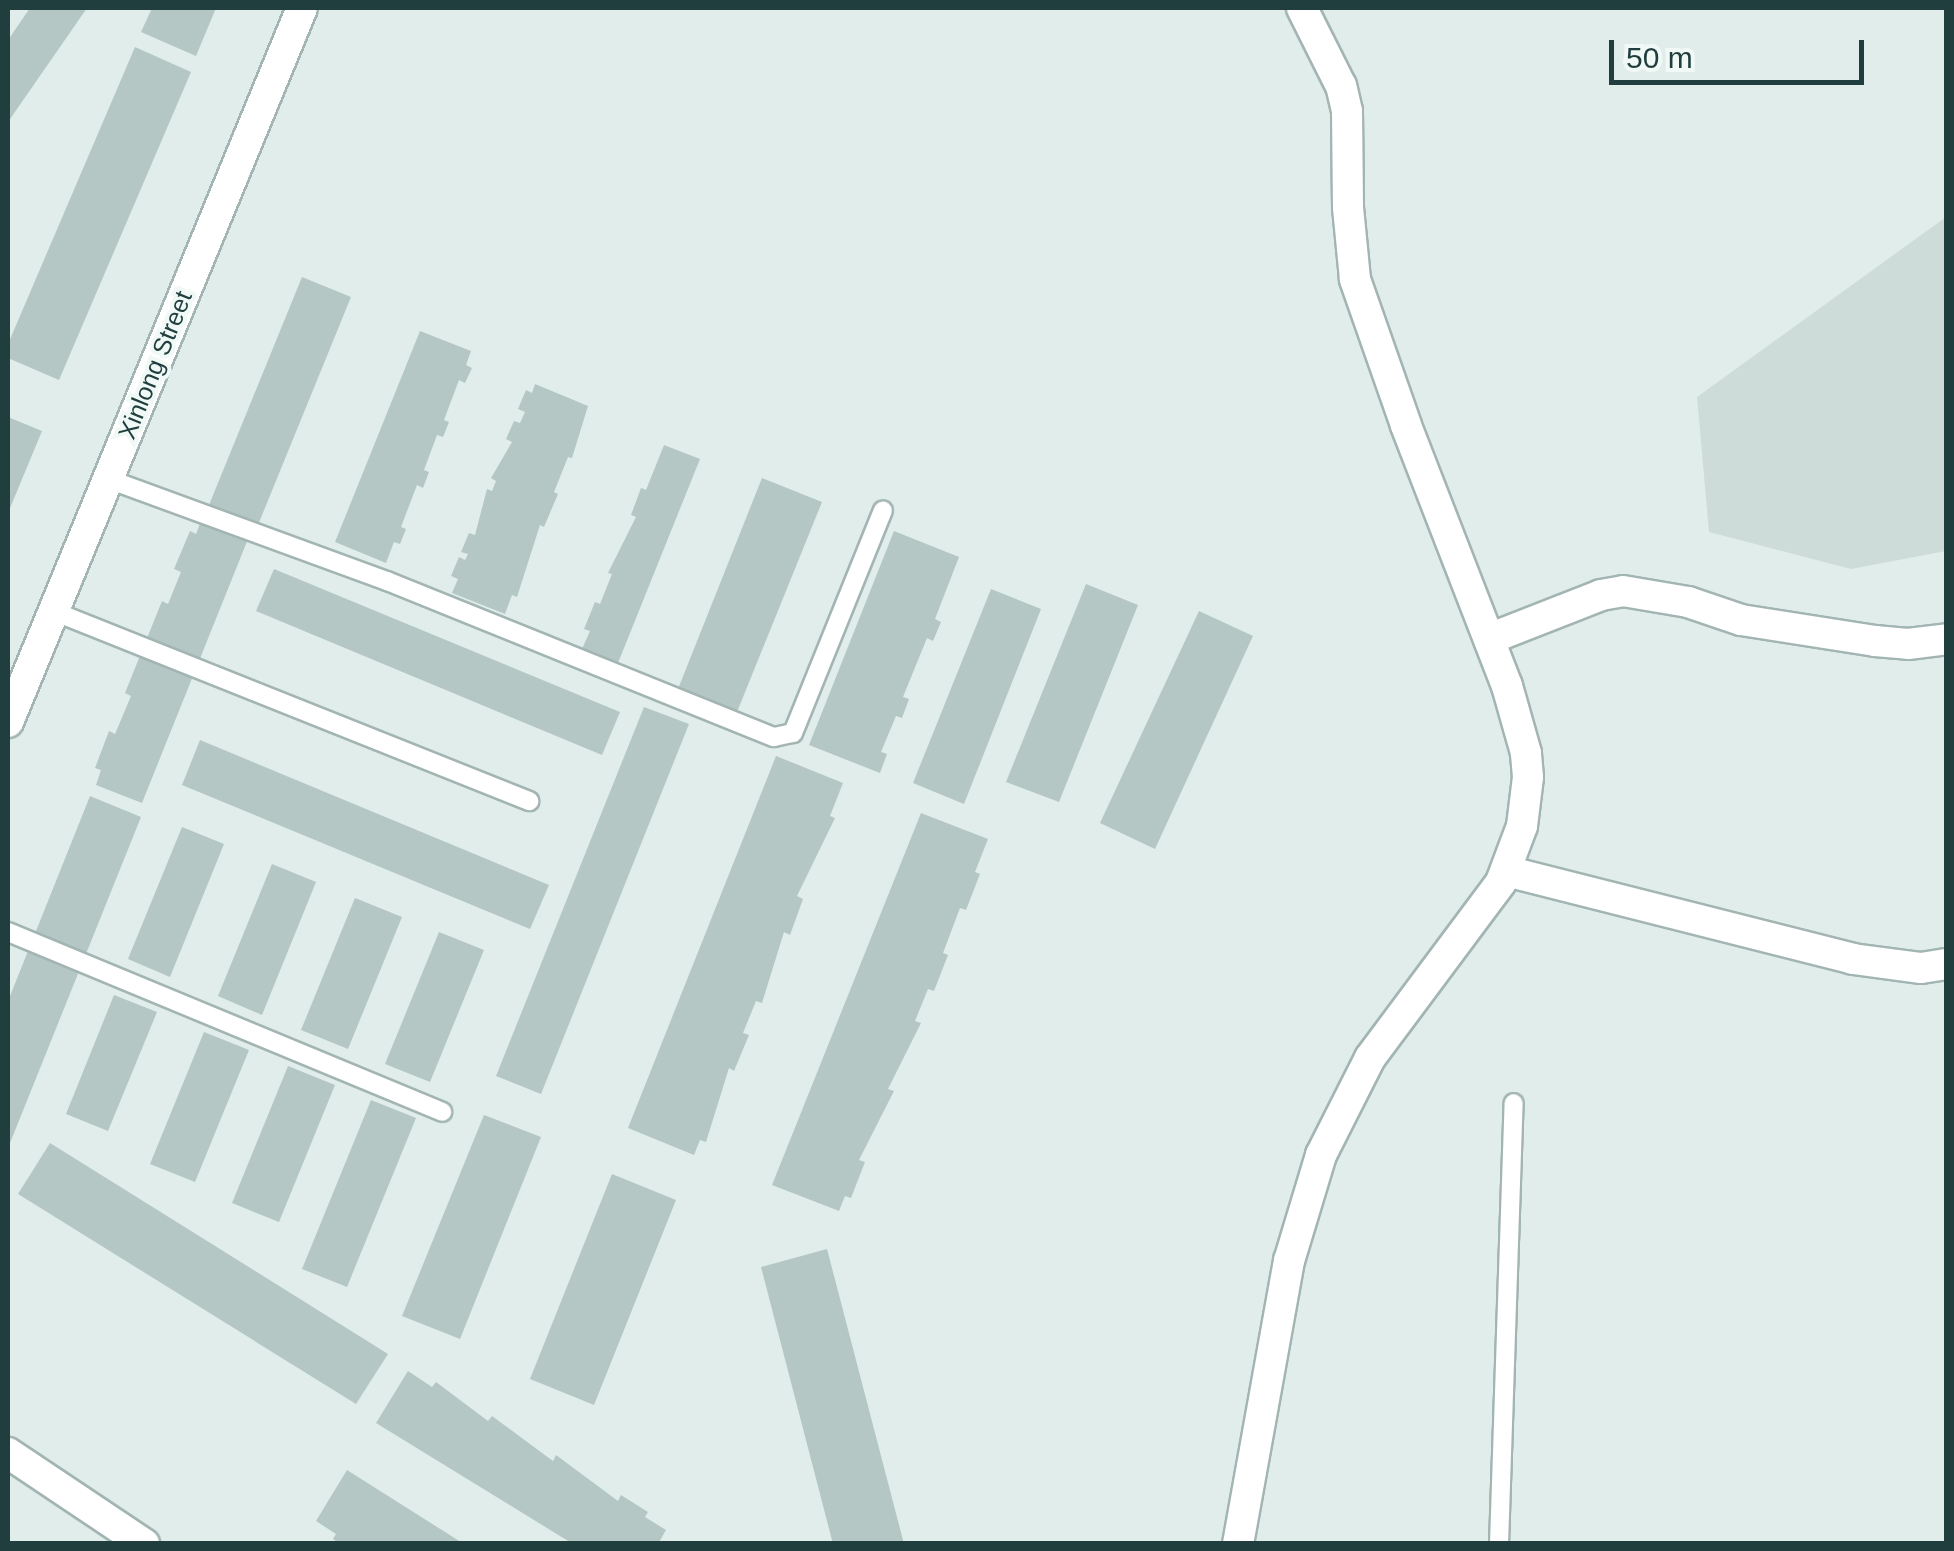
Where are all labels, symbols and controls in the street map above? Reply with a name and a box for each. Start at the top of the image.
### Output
scale bar [1614,20,1869,82]
text: 50 m [1626,41,1693,74]
street label: Xinlong Street [112,287,198,443]

